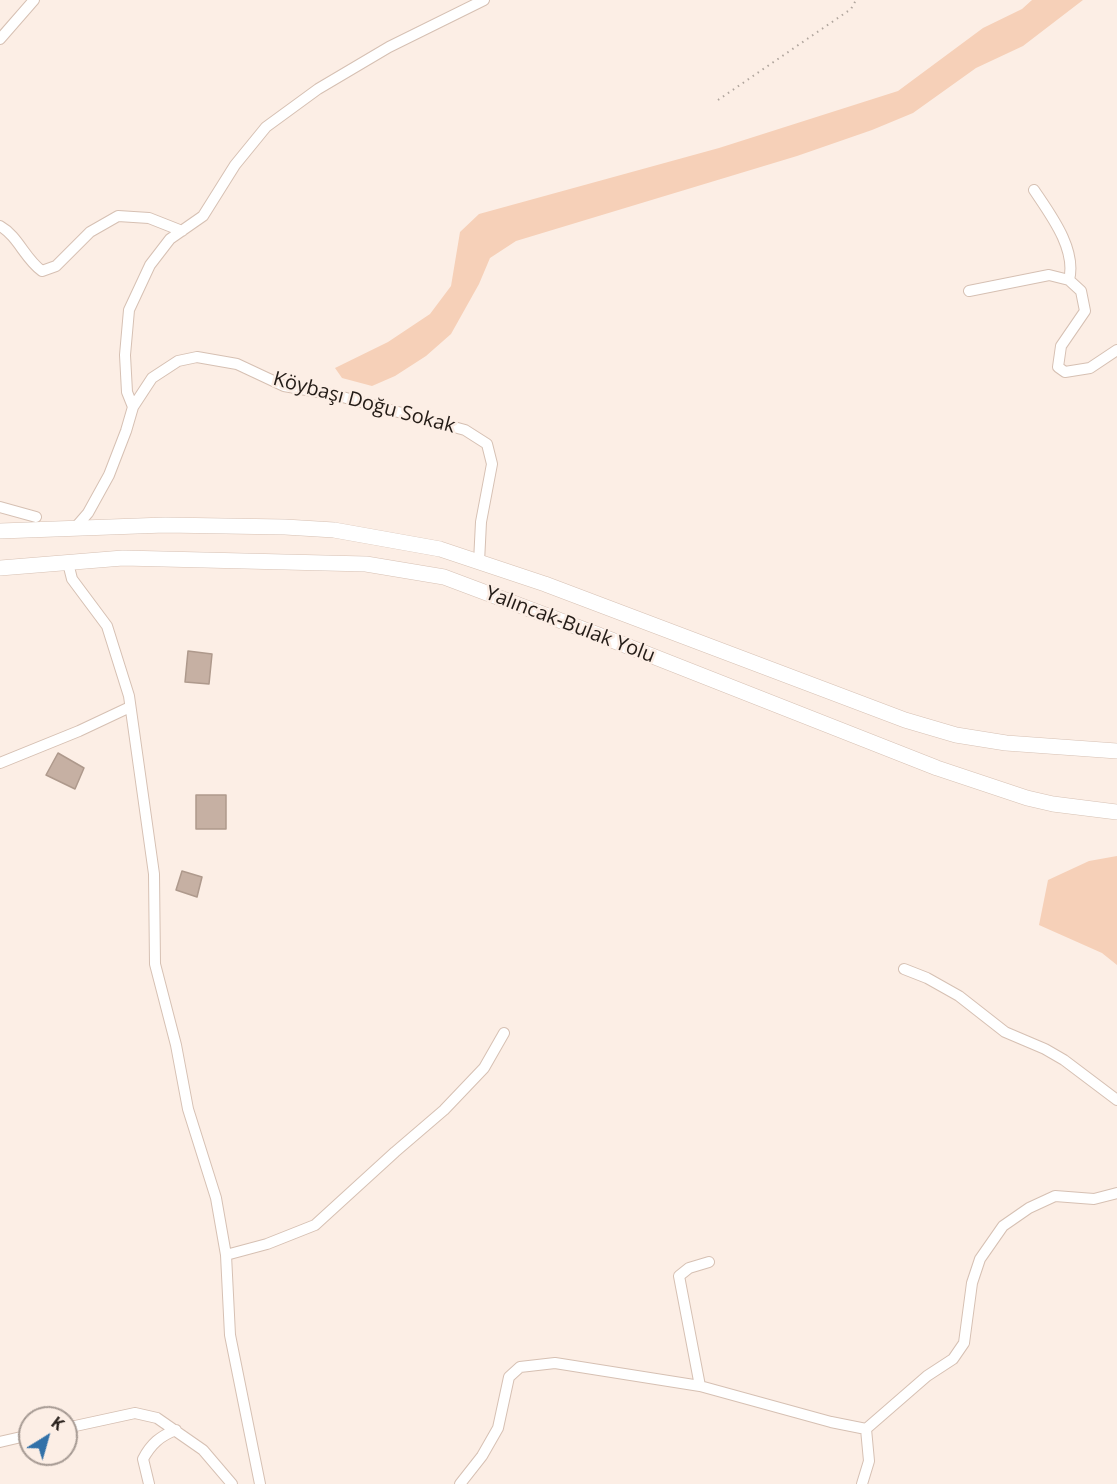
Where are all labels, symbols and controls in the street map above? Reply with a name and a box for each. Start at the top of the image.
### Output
street label: Köybaşı Doğu Sokak [270,367,458,439]
street label: Yalıncak-Bulak Yolu [482,582,658,668]
north arrow [18,1406,78,1466]
text: K [47,1411,68,1435]

